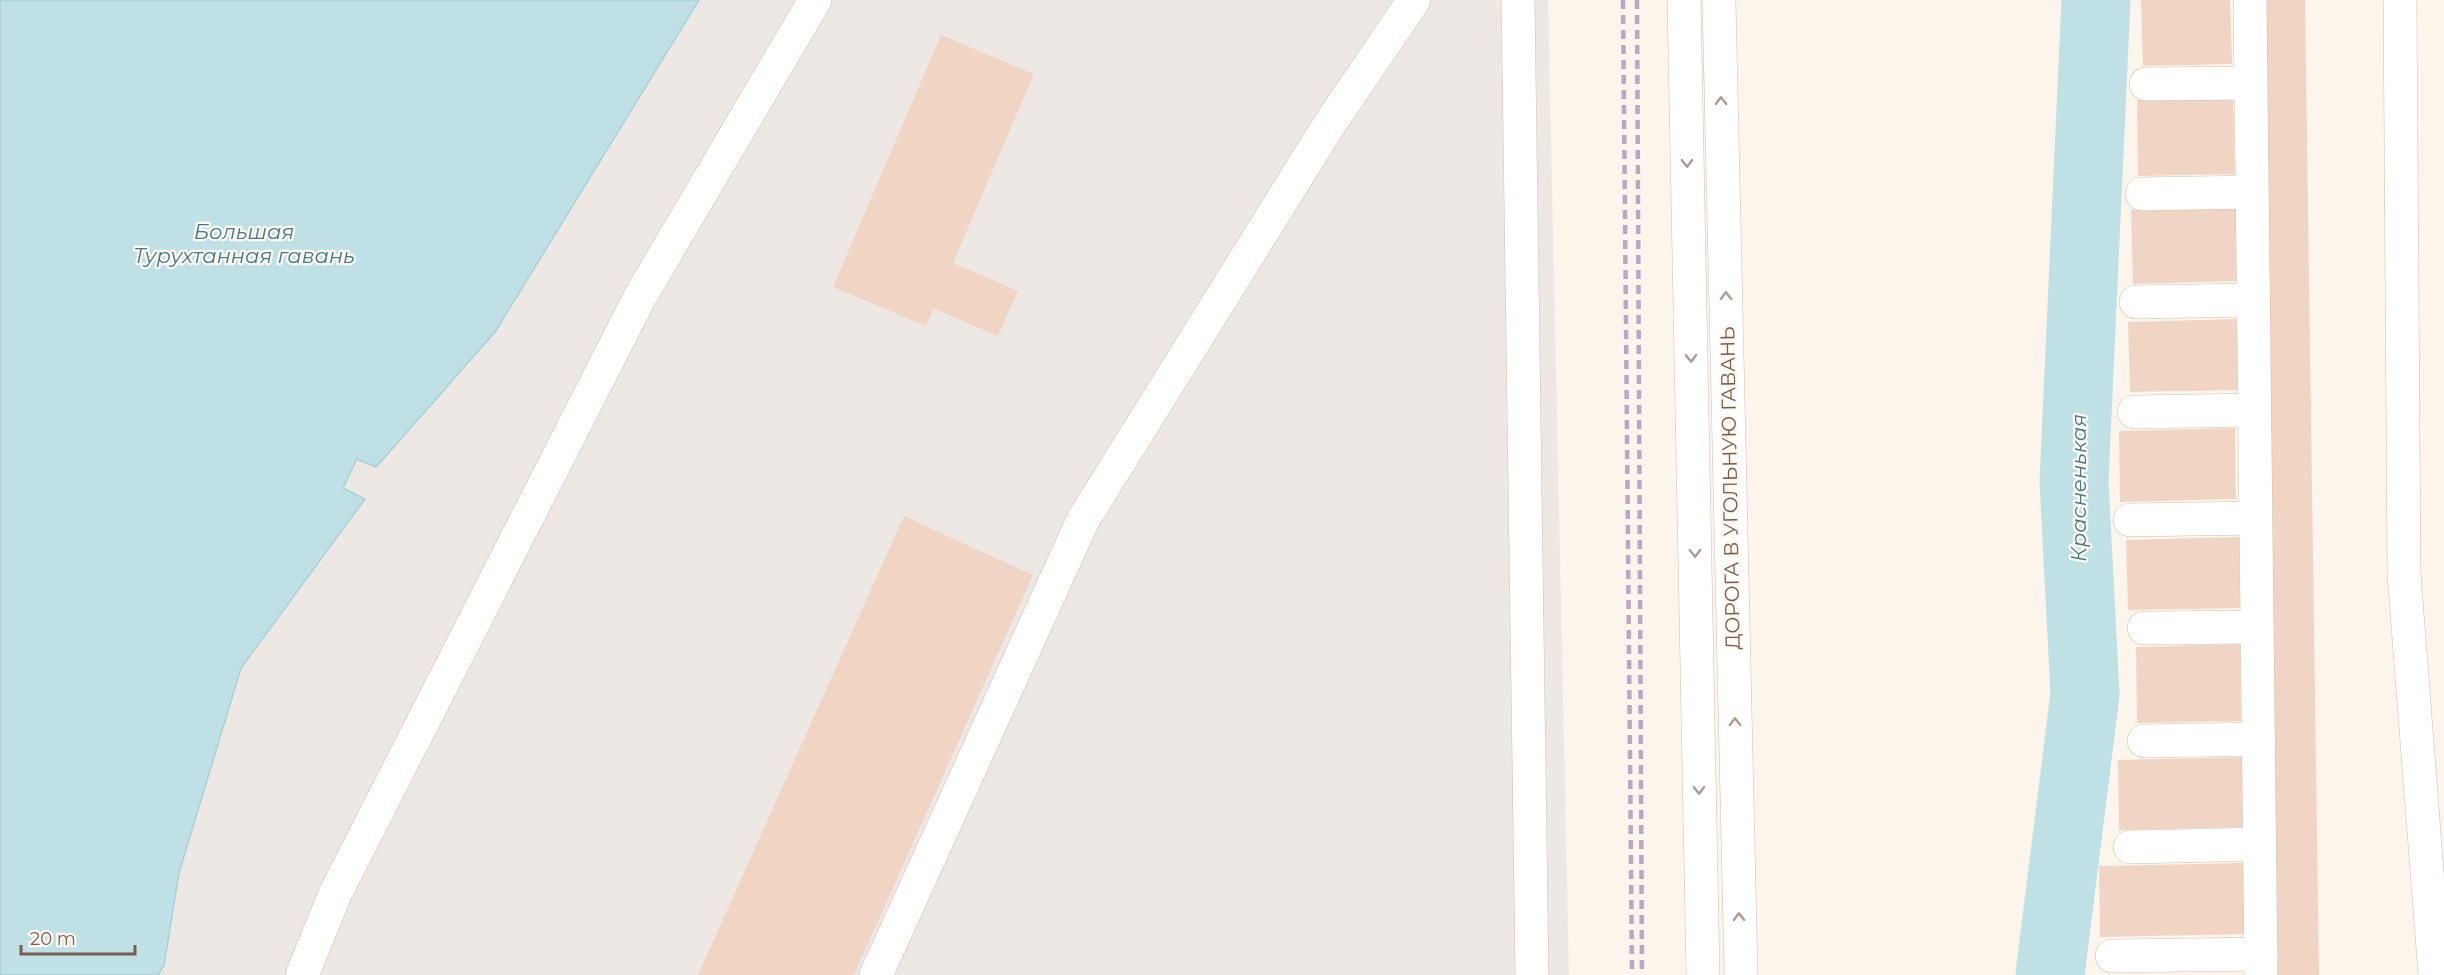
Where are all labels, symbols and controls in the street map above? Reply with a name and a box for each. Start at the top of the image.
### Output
one-way arrow [1715,96,1728,105]
one-way arrow [1681,159,1694,168]
water label: Большая Турухтанная гавань [133,219,355,268]
one-way arrow [1719,291,1732,300]
street label: ДОРОГА В УГОЛЬНУЮ ГАВАНЬ [1715,326,1745,650]
one-way arrow [1685,354,1697,363]
water label: Красненькая [2066,414,2091,562]
one-way arrow [1689,549,1701,558]
one-way arrow [1729,717,1741,726]
one-way arrow [1693,786,1706,795]
one-way arrow [1733,912,1746,921]
scale bar [21,918,135,956]
text: 20 m [30,928,76,950]

